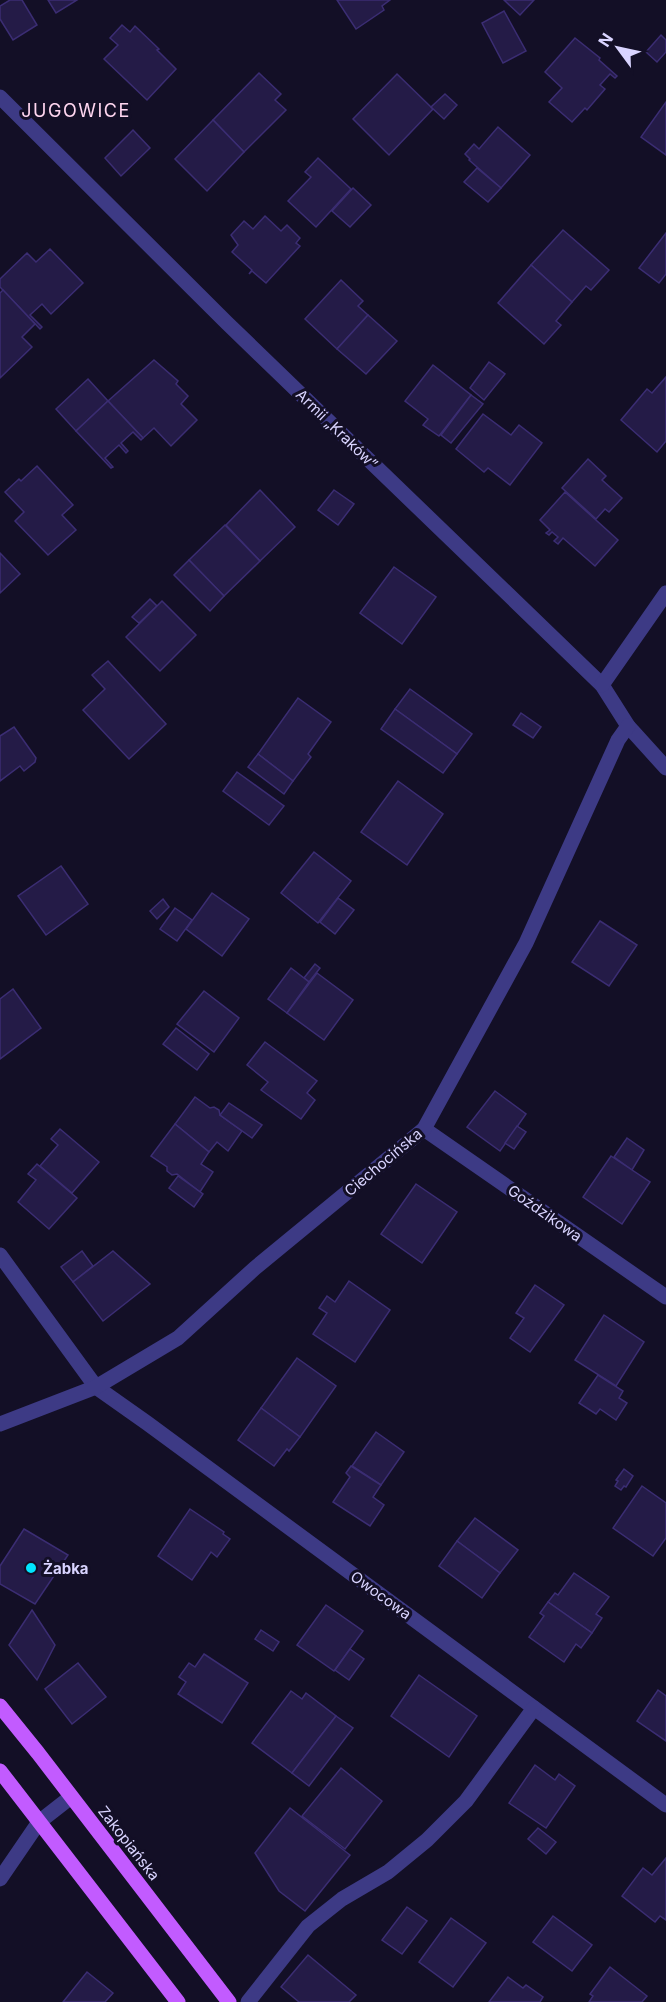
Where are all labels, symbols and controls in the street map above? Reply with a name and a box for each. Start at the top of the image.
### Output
north arrow [588,18,648,78]
text: N [594,29,617,50]
district label: JUGOWICE [21,100,131,121]
street label: Armii „Kraków” [292,385,382,473]
street label: Ciechocińska [340,1124,426,1200]
street label: Goździkowa [504,1180,586,1246]
place label: Żabka [43,1559,89,1578]
marker: Żabka [24,1561,38,1575]
street label: Owocowa [347,1567,415,1623]
street label: Zakopiańska [94,1802,164,1884]

